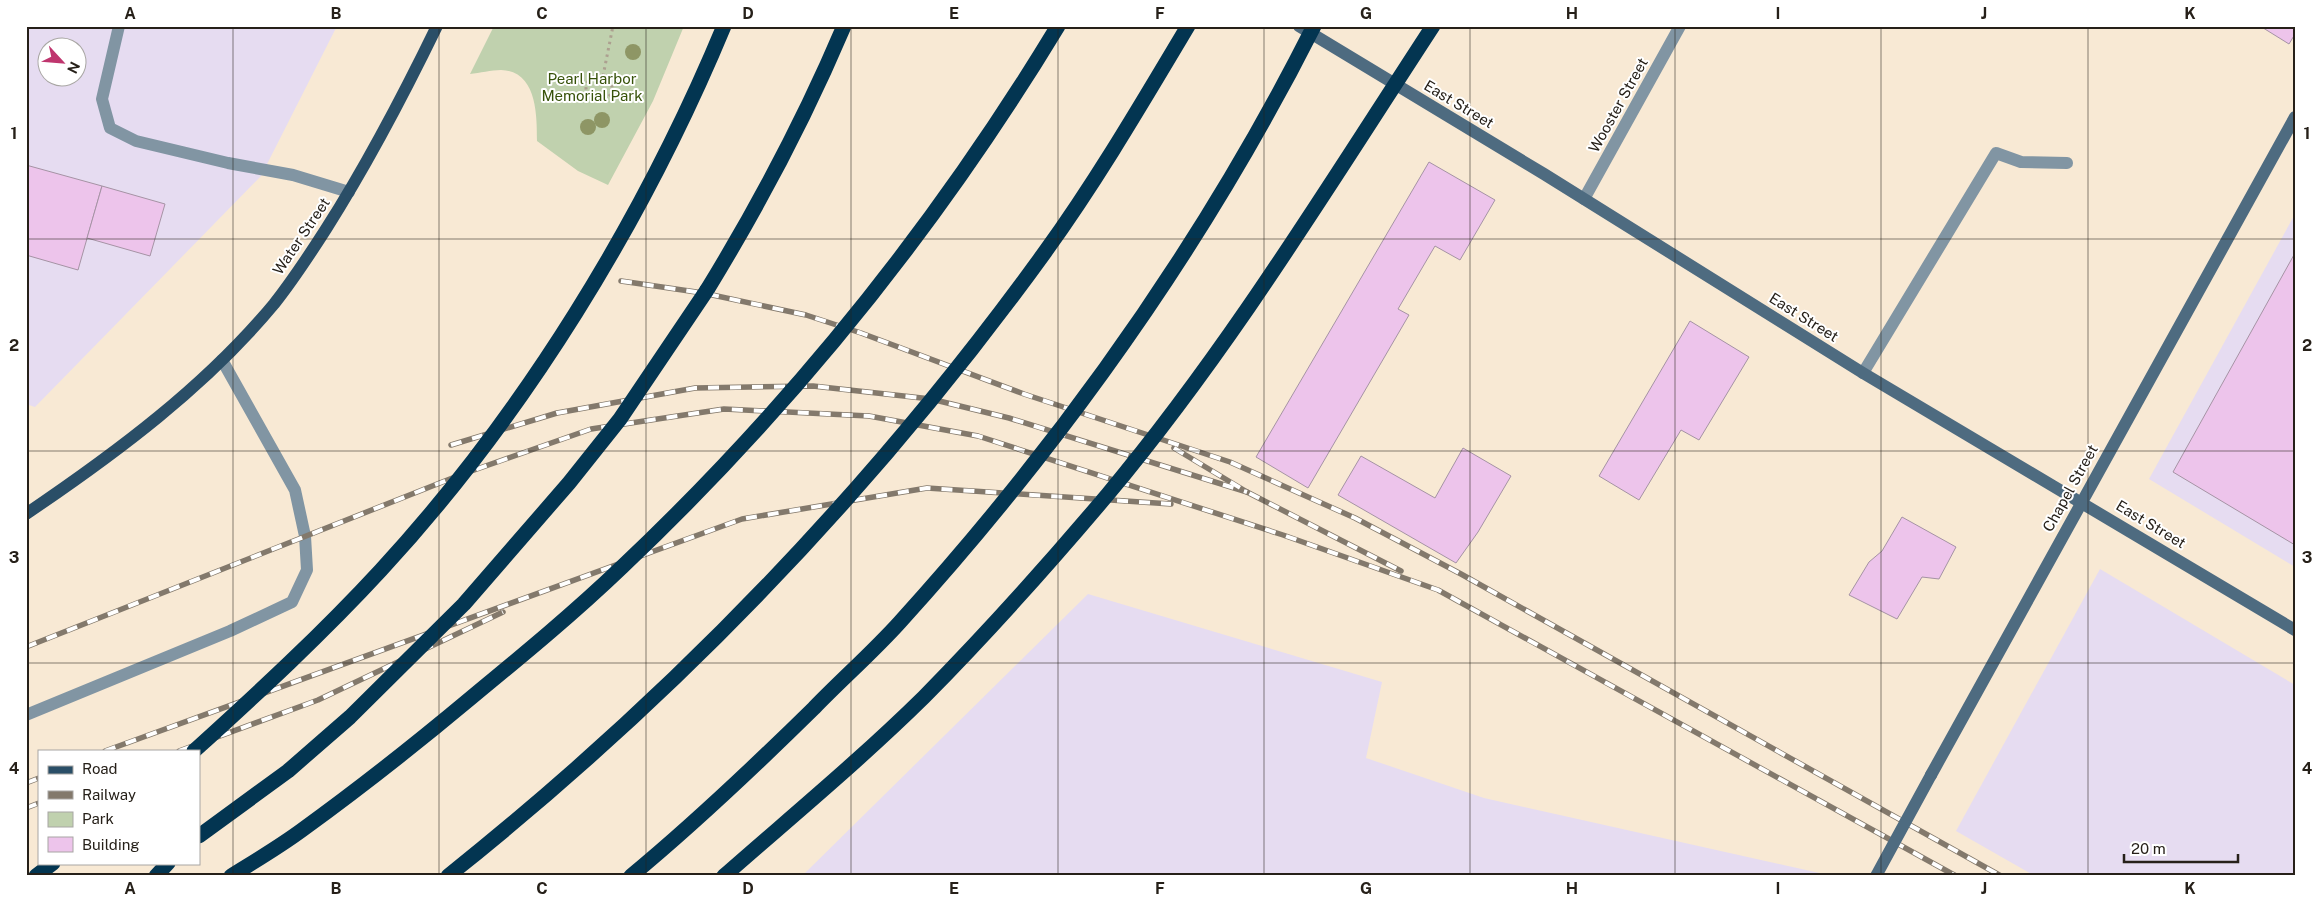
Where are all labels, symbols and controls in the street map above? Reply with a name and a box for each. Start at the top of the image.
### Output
text: A [124,4,136,23]
text: B [331,4,342,23]
text: C [536,4,548,23]
text: D [742,4,754,23]
text: E [949,4,959,23]
text: F [1155,4,1165,23]
text: G [1360,4,1372,23]
text: H [1566,4,1578,23]
text: I [1776,4,1780,23]
text: J [1981,4,1987,23]
text: K [2184,4,2196,23]
north arrow [38,38,88,88]
street label: Wooster Street [1585,55,1651,155]
text: N [64,59,83,76]
park label: Pearl Harbor Memorial Park [541,70,643,104]
street label: East Street [1421,77,1497,131]
text: 1 [11,124,17,143]
text: 1 [2304,124,2310,143]
street label: Water Street [269,194,333,278]
street label: East Street [1766,289,1842,345]
text: 2 [9,336,19,355]
text: 2 [2302,336,2312,355]
street label: Chapel Street [2039,441,2101,534]
street label: East Street [2113,497,2189,551]
text: 3 [9,548,19,567]
text: 3 [2302,548,2312,567]
legend [38,750,200,864]
text: 4 [9,759,20,778]
text: 4 [2302,759,2313,778]
text: Road [82,760,118,777]
text: Railway [82,786,136,803]
text: Park [82,810,114,827]
scale bar [2124,832,2237,864]
text: Building [82,836,140,853]
text: 20 m [2131,840,2166,857]
text: A [124,879,136,898]
text: B [331,879,342,898]
text: C [536,879,548,898]
text: D [742,879,754,898]
text: E [949,879,959,898]
text: F [1155,879,1165,898]
text: G [1360,879,1372,898]
text: H [1566,879,1578,898]
text: I [1776,879,1780,898]
text: J [1981,879,1987,898]
text: K [2184,879,2196,898]

